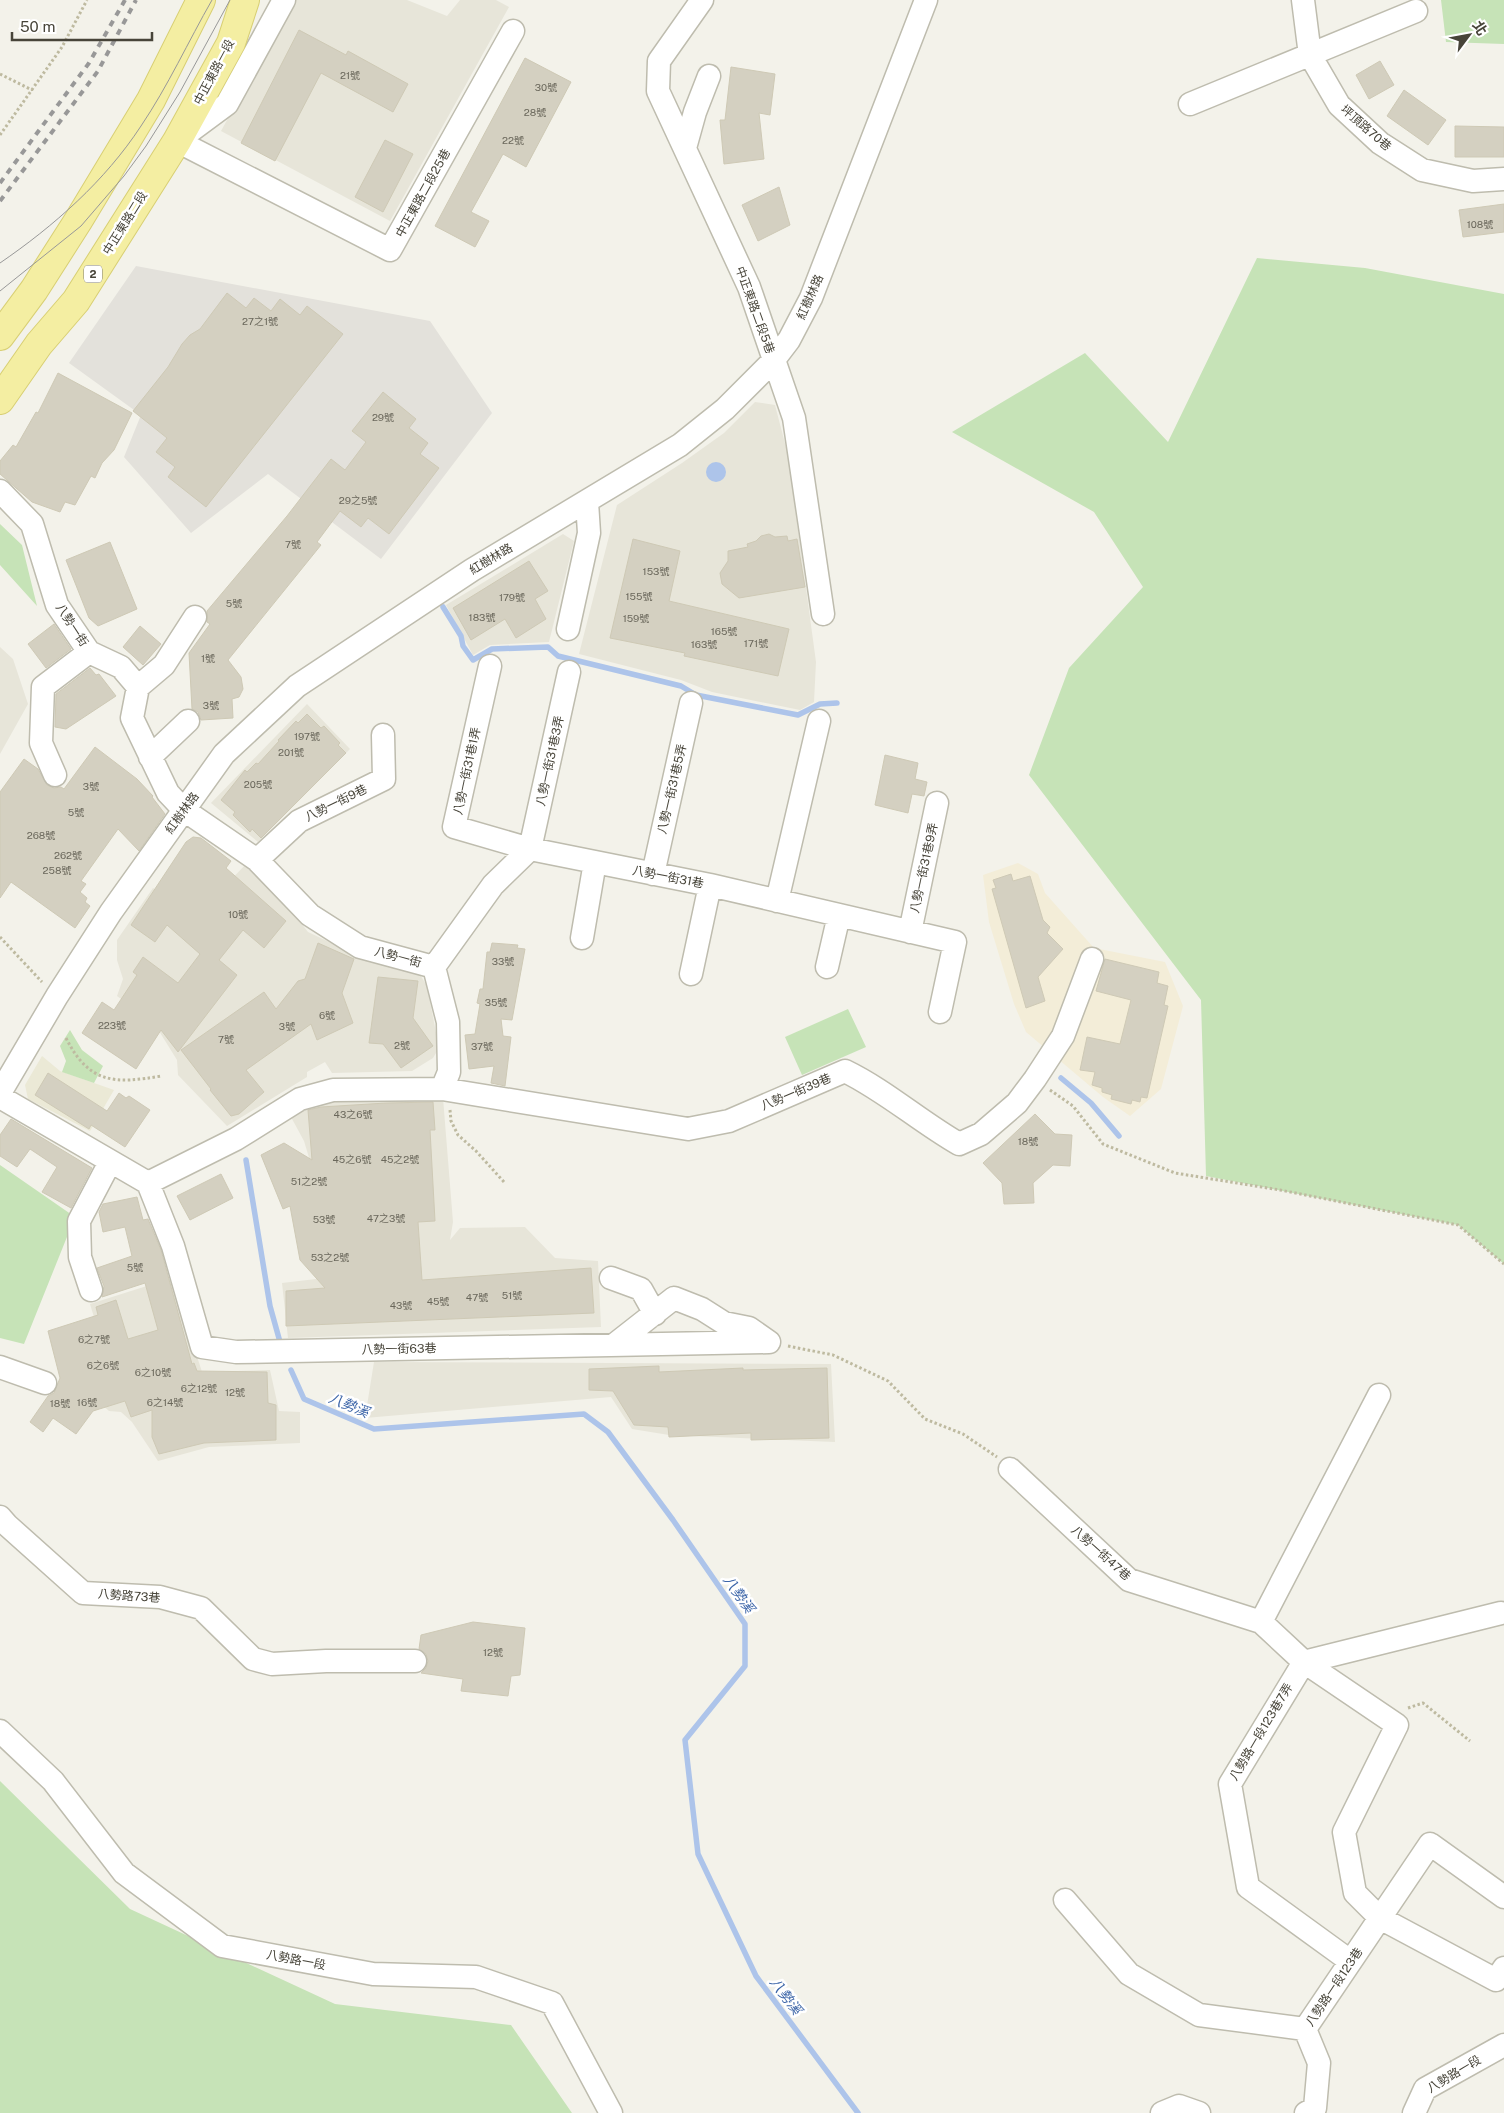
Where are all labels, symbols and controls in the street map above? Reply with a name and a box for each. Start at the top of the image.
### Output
scale bar [12,10,152,42]
north arrow [1444,10,1494,60]
text: 50 m [20,18,55,35]
text: 北 [1470,18,1491,38]
street label: 中正東路一段 [191,37,237,107]
house number: 21號 [340,69,360,81]
house number: 30號 [535,81,557,93]
street label: 坪頂路70巷 [1338,102,1394,154]
house number: 28號 [524,106,546,118]
house number: 22號 [502,134,524,146]
street label: 中正東路二段25巷 [393,146,453,240]
street label: 中正東路二段 [100,189,150,257]
house number: 108號 [1467,218,1493,230]
street label: 中正東路二段5巷 [733,265,777,355]
road number: 2 [84,266,102,282]
street label: 紅樹林路 [794,272,826,322]
house number: 27之1號 [242,315,278,327]
house number: 29號 [372,411,394,423]
house number: 29之5號 [339,494,377,506]
house number: 7號 [285,538,301,550]
street label: 紅樹林路 [467,541,515,577]
house number: 153號 [643,565,669,577]
house number: 155號 [626,590,652,602]
house number: 179號 [499,591,525,603]
house number: 5號 [226,597,242,609]
street label: 八勢一街 [53,601,91,649]
house number: 183號 [469,611,495,623]
house number: 159號 [623,612,649,624]
house number: 165號 [711,625,737,637]
house number: 171號 [744,637,768,649]
house number: 163號 [691,638,717,650]
house number: 1號 [201,652,215,664]
house number: 3號 [203,699,219,711]
street label: 八勢一街31巷3弄 [534,715,566,807]
street label: 八勢一街31巷1弄 [451,726,483,816]
house number: 197號 [294,730,320,742]
street label: 八勢一街31巷5弄 [655,743,689,835]
house number: 201號 [278,746,304,758]
house number: 205號 [244,778,272,790]
house number: 3號 [83,780,99,792]
street label: 八勢一街9巷 [303,782,369,824]
street label: 紅樹林路 [162,789,202,837]
house number: 5號 [68,806,84,818]
street label: 八勢一街31巷9弄 [908,822,940,914]
house number: 268號 [27,829,55,841]
house number: 262號 [54,849,82,861]
street label: 八勢一街31巷 [631,863,705,891]
house number: 258號 [43,864,71,876]
house number: 10號 [228,908,248,920]
street label: 八勢一街 [373,944,423,970]
house number: 33號 [492,955,514,967]
house number: 35號 [485,996,507,1008]
house number: 6號 [319,1009,335,1021]
house number: 223號 [98,1019,126,1031]
house number: 3號 [279,1020,295,1032]
house number: 7號 [218,1033,234,1045]
house number: 2號 [394,1039,410,1051]
house number: 37號 [471,1040,493,1052]
street label: 八勢一街39巷 [759,1071,833,1113]
house number: 43之6號 [334,1108,372,1120]
house number: 18號 [1018,1135,1038,1147]
house number: 45之6號 [333,1153,371,1165]
house number: 45之2號 [381,1153,419,1165]
house number: 51之2號 [291,1175,327,1187]
house number: 47之3號 [367,1212,405,1224]
house number: 53號 [313,1213,335,1225]
house number: 53之2號 [311,1251,349,1263]
house number: 5號 [127,1261,143,1273]
house number: 51號 [502,1289,522,1301]
house number: 47號 [466,1291,488,1303]
house number: 45號 [427,1295,449,1307]
house number: 43號 [390,1299,412,1311]
house number: 6之7號 [78,1333,110,1345]
street label: 八勢一街63巷 [361,1341,437,1357]
house number: 6之6號 [87,1359,119,1371]
house number: 6之10號 [135,1366,171,1378]
house number: 6之12號 [181,1382,217,1394]
house number: 12號 [225,1386,245,1398]
water label: 八勢溪 [327,1389,373,1421]
house number: 16號 [77,1396,97,1408]
house number: 6之14號 [147,1396,183,1408]
house number: 18號 [50,1397,70,1409]
street label: 八勢一街47巷 [1069,1523,1133,1583]
water label: 八勢溪 [720,1572,759,1617]
street label: 八勢路73巷 [97,1587,161,1605]
house number: 12號 [483,1646,503,1658]
street label: 八勢路一段123巷7弄 [1226,1681,1296,1783]
street label: 八勢路一段123巷 [1303,1945,1365,2029]
street label: 八勢路一段 [265,1947,327,1973]
water label: 八勢溪 [767,1974,806,2019]
street label: 八勢路一段 [1425,2053,1483,2095]

